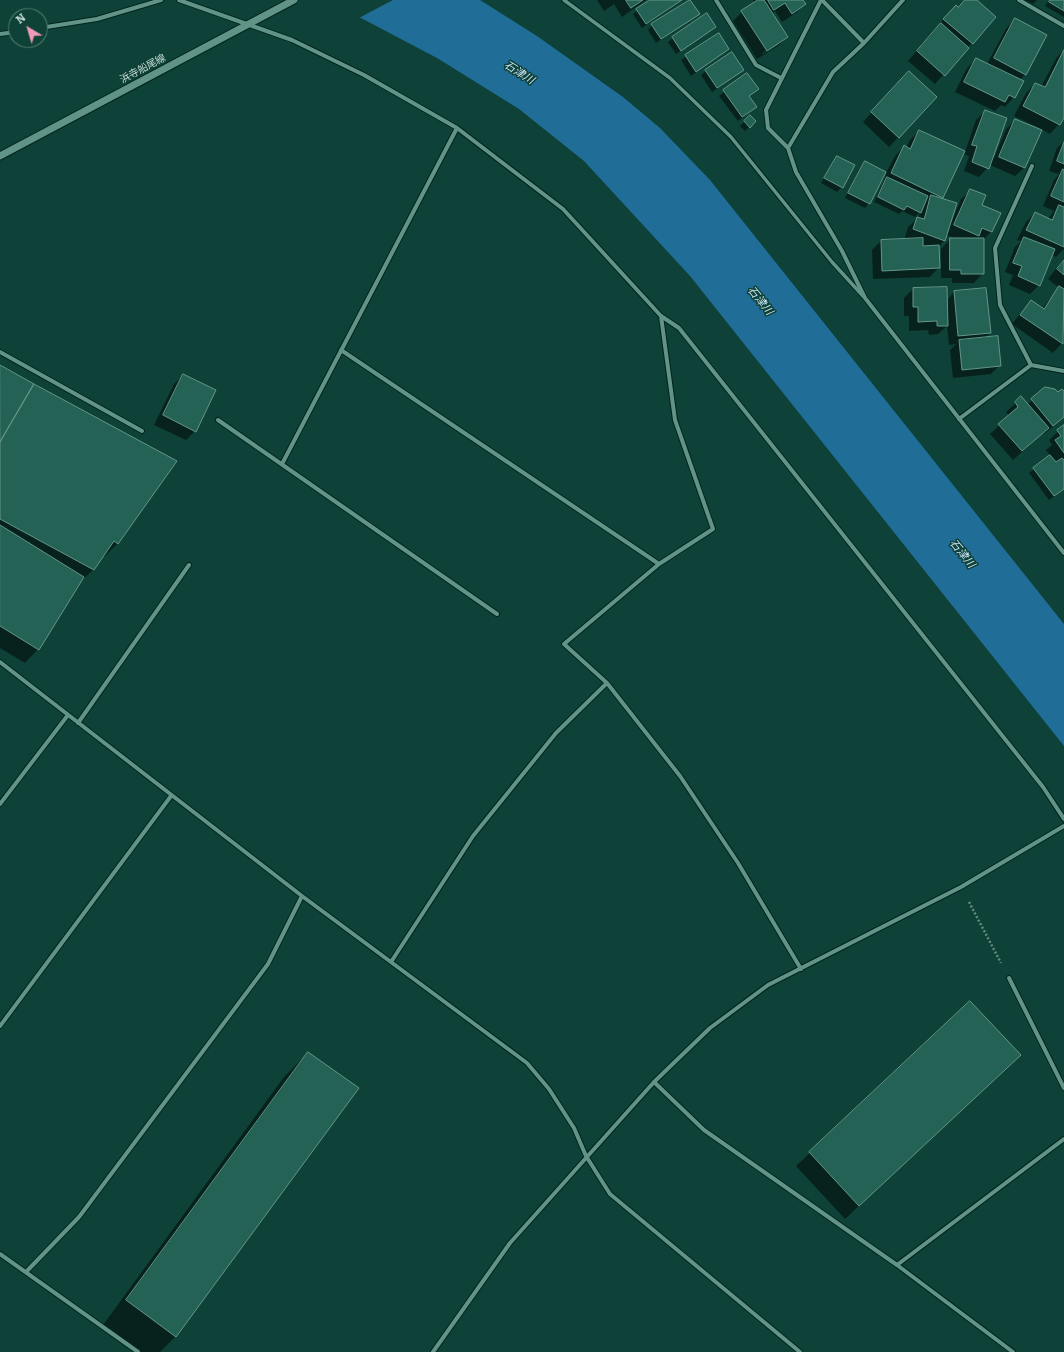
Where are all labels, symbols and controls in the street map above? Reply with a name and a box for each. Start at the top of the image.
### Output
north arrow [8,8,48,48]
text: N [14,11,28,27]
street label: 浜寺船尾線 [118,52,168,86]
water label: 石津川 [502,59,536,87]
water label: 石津川 [744,284,776,318]
water label: 石津川 [946,537,978,571]

